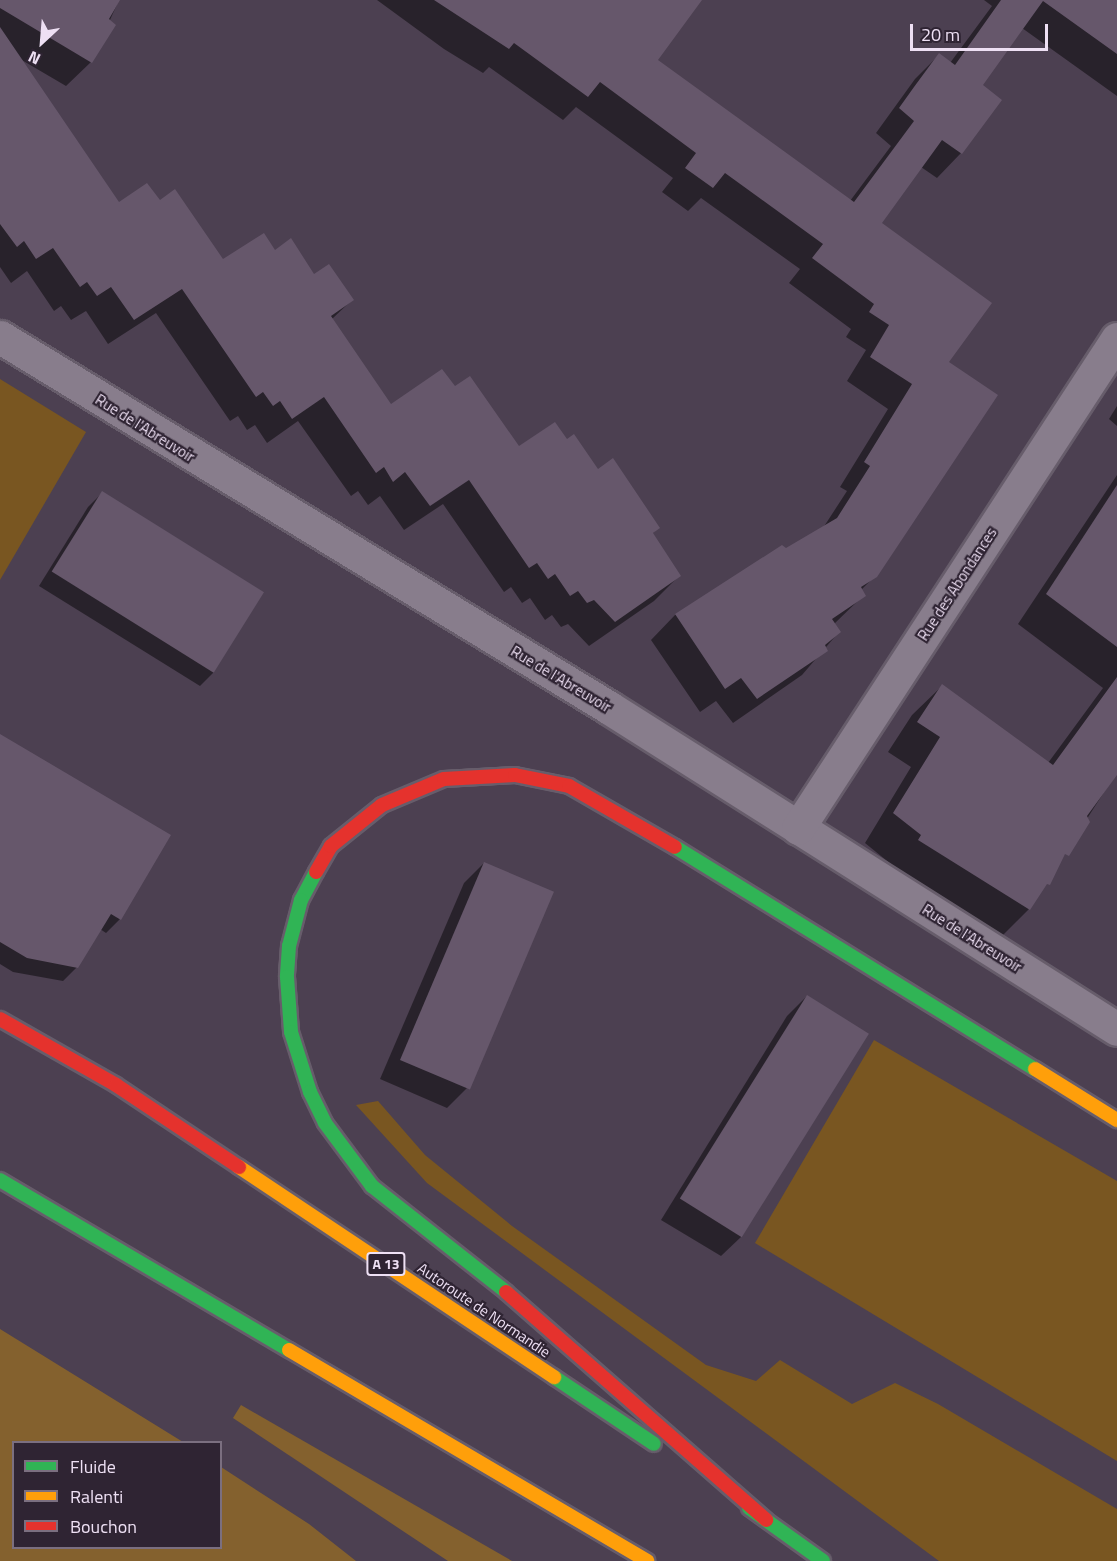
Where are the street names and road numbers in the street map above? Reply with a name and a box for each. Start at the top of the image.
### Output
street label: Rue de l'Abreuvoir [92,390,198,466]
street label: Rue des Abondances [914,524,1000,644]
street label: Rue de l'Abreuvoir [508,642,614,716]
street label: Rue de l'Abreuvoir [919,900,1025,976]
road number: A 13 [365,1253,407,1275]
street label: Autoroute de Normandie [414,1259,554,1361]

